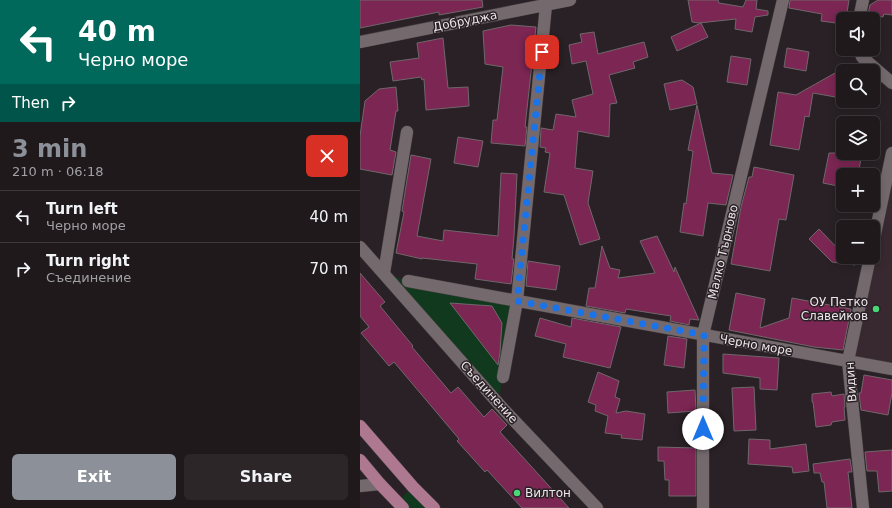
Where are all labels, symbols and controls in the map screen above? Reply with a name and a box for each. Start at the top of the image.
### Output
street label: Добруджа [432,8,498,34]
map controls [836,12,880,264]
button: sound [836,12,880,56]
text: 40 m [78,15,156,48]
icon: left [12,16,64,68]
pin [525,35,559,69]
icon: arrive [531,41,553,63]
text: Черно море [78,49,188,70]
button: search [836,64,880,108]
icon: right [57,92,79,114]
text: Then [12,94,49,112]
button: layers [836,116,880,160]
text: 3 min [12,135,87,163]
button: close [306,135,348,177]
text: 210 m · 06:18 [12,164,103,179]
button: + [836,168,880,212]
text: Turn left [46,200,118,218]
street label: Малко Търново [705,203,741,301]
icon: left [12,206,34,228]
text: 40 m [310,208,348,226]
text: Черно море [46,218,126,233]
button: − [836,220,880,264]
text: Turn right [46,252,130,270]
icon: right [12,258,34,280]
text: 70 m [310,260,348,278]
text: Съединение [46,270,131,285]
place label: ОУ Петко Славейков [801,295,868,323]
marker: ОУ Петко Славейков [871,304,881,314]
street label: Черно море [719,332,793,358]
street label: Съединение [458,358,520,426]
street label: Видин [843,362,859,402]
position arrow [682,408,724,450]
button: Exit [12,454,176,500]
button: Share [184,454,348,500]
place label: Вилтон [525,486,571,500]
marker: Вилтон [512,488,522,498]

